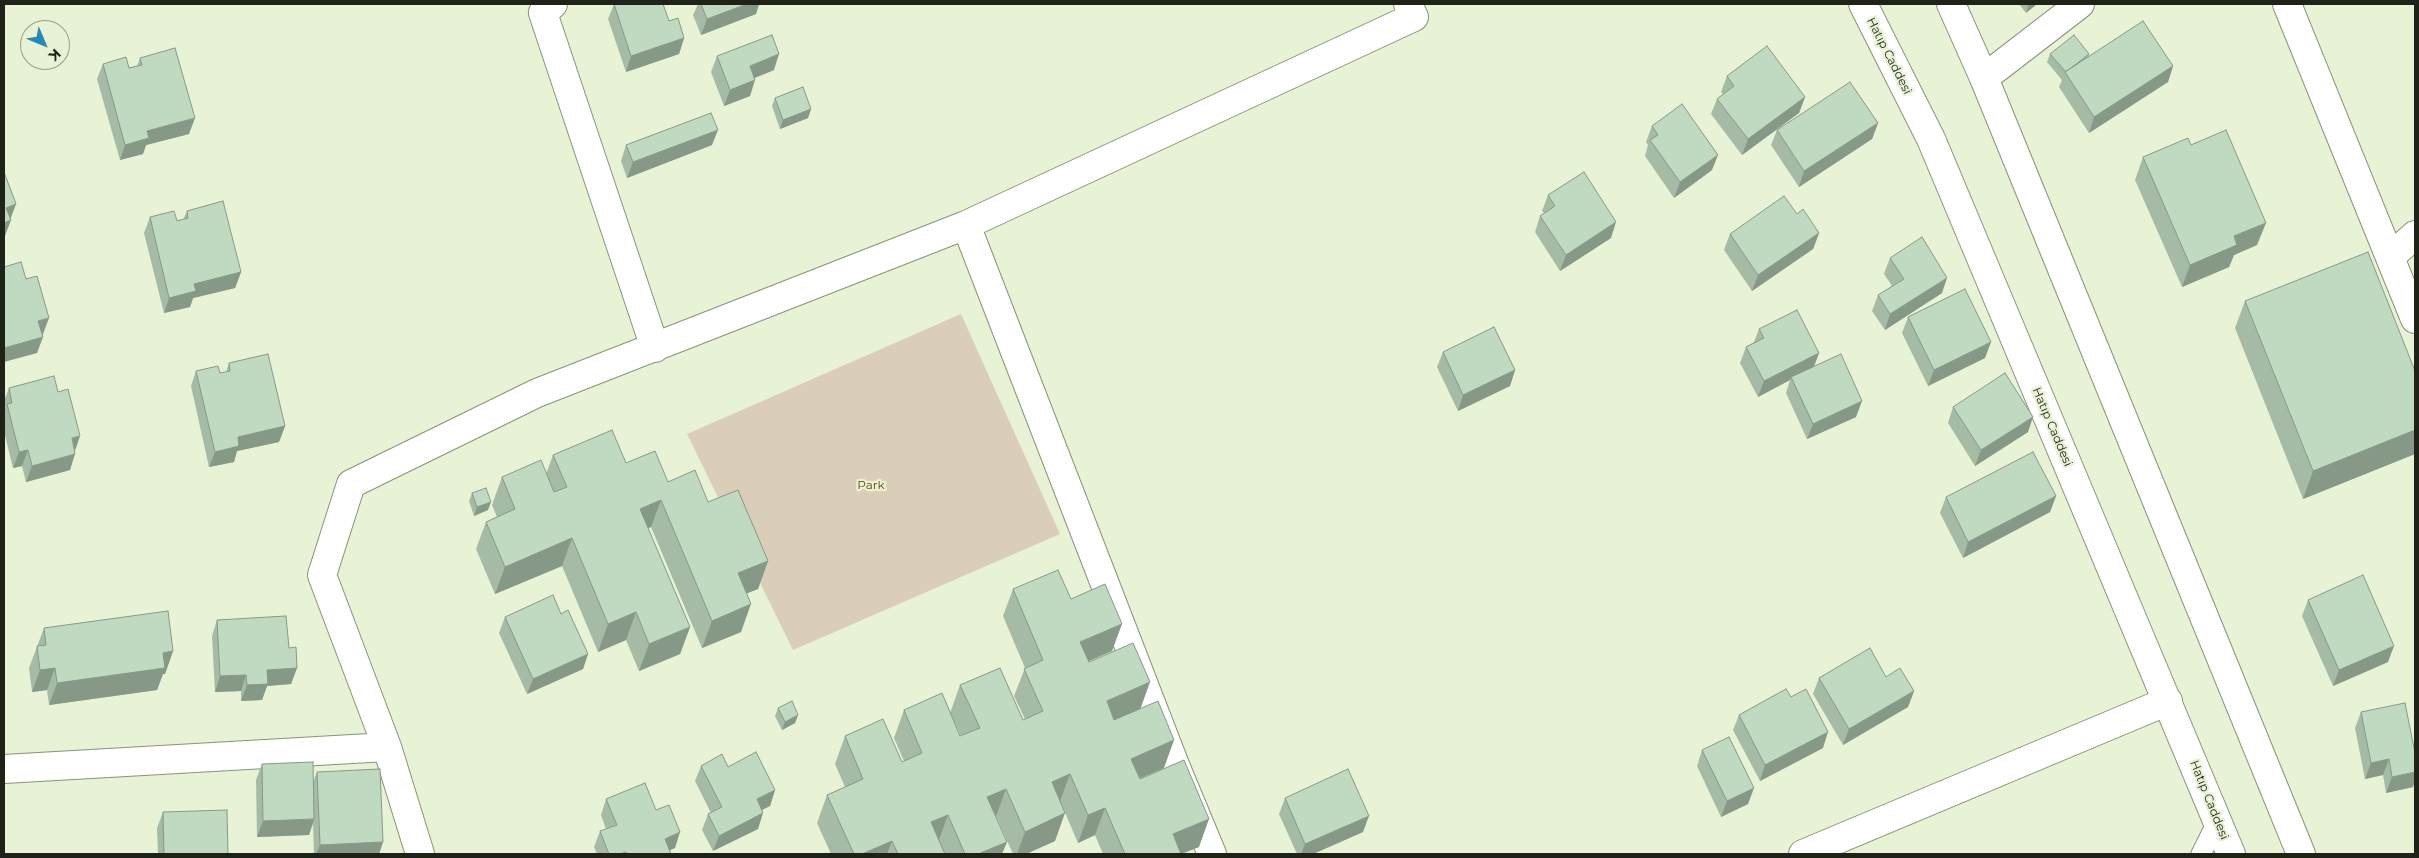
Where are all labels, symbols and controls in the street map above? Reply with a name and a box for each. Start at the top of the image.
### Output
street label: Hatıp Caddesi [1863,15,1915,97]
north arrow [20,20,70,70]
text: K [45,45,65,65]
street label: Hatıp Caddesi [2029,385,2075,469]
park label: Park [857,478,885,492]
street label: Hatıp Caddesi [2187,758,2231,842]

